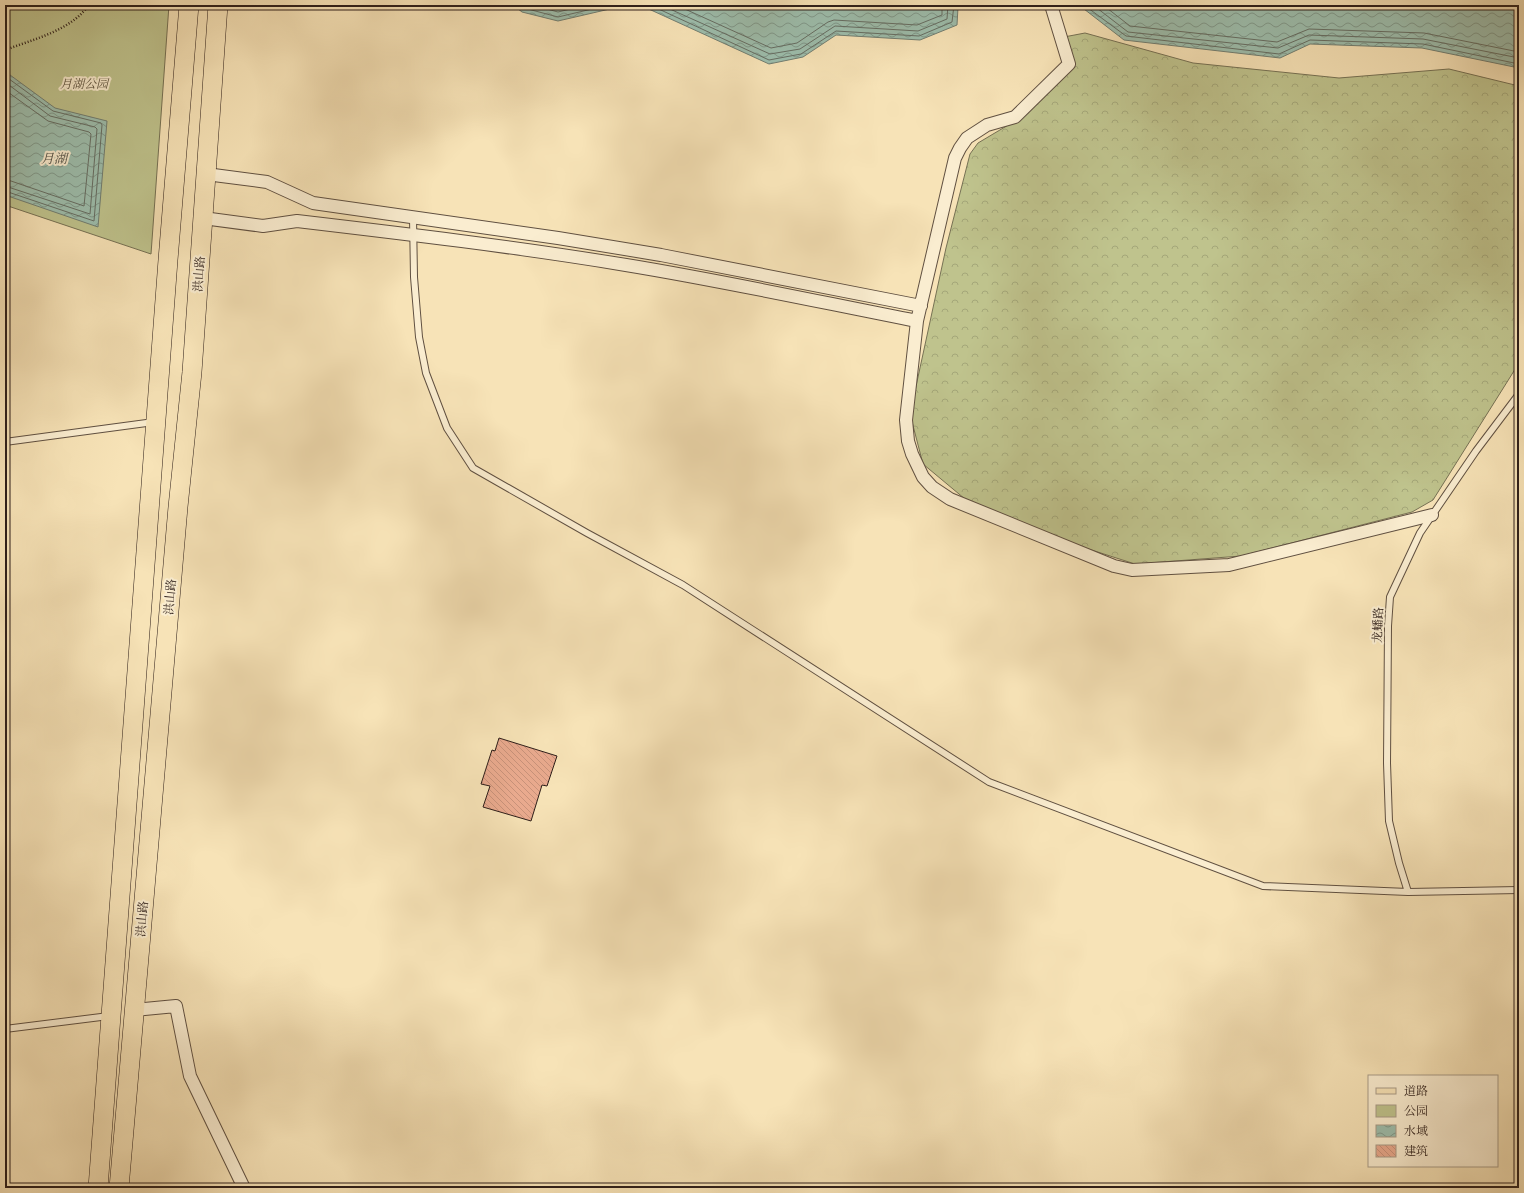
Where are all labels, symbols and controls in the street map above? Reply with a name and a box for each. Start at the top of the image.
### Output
park label: 月湖公园 [60,77,110,92]
water label: 月湖 [41,151,69,168]
street label: 洪山路 [191,256,208,293]
street label: 洪山路 [161,578,180,616]
street label: 龙蟠路 [1370,607,1387,643]
street label: 洪山路 [133,900,152,938]
legend [1368,1075,1498,1167]
text: 道路 [1404,1084,1428,1099]
text: 公园 [1404,1104,1428,1119]
text: 水域 [1404,1124,1428,1139]
text: 建筑 [1404,1144,1428,1159]

